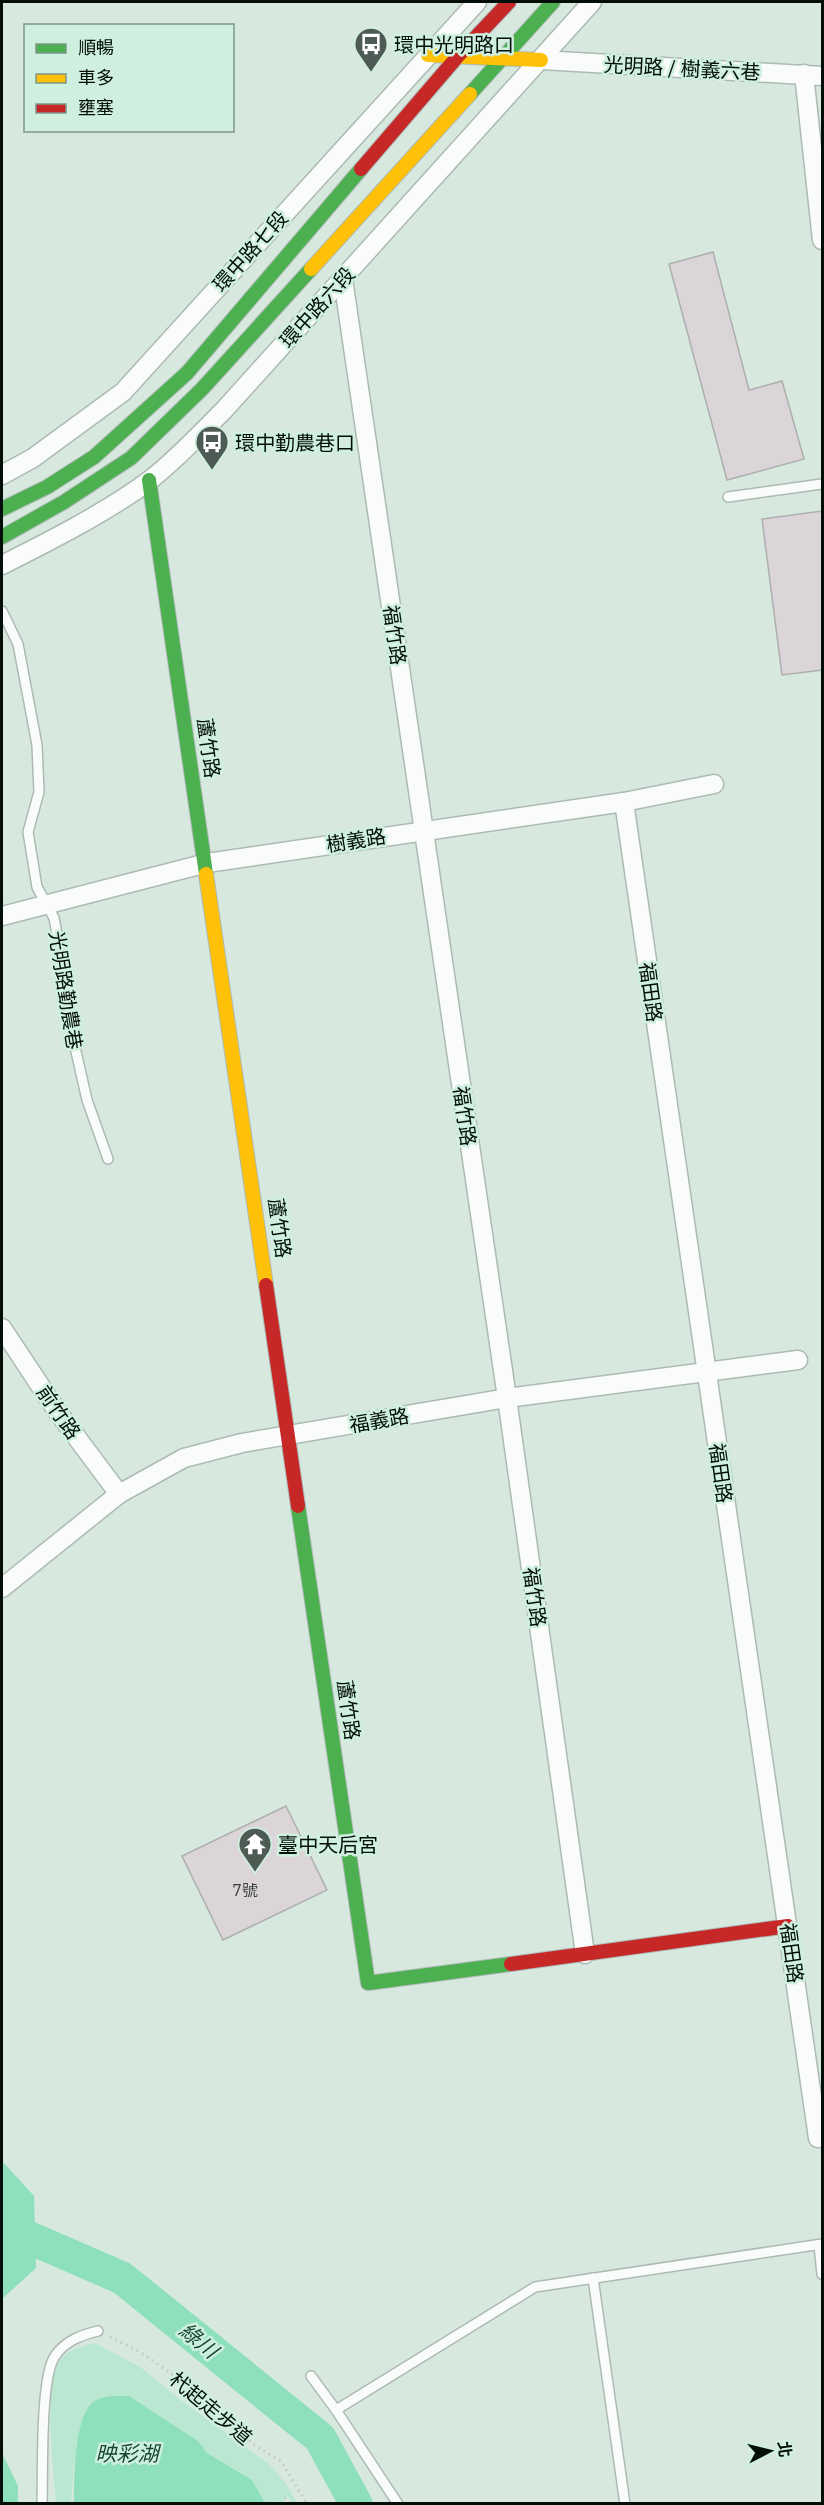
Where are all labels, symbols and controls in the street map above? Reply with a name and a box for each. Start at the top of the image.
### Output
legend [24,24,234,132]
bus stop icon: 環中光明路口 [353,26,389,73]
place label: 環中光明路口 [394,31,514,58]
text: 順暢 [78,36,114,59]
street label: 光明路 / 樹義六巷 [603,50,761,86]
text: 車多 [78,66,114,89]
text: 壅塞 [78,96,114,119]
street label: 環中路七段 [207,205,293,297]
street label: 環中路六段 [274,261,360,353]
bus stop icon: 環中勤農巷口 [194,424,230,471]
place label: 環中勤農巷口 [235,429,355,456]
street label: 福竹路 [377,603,413,667]
street label: 蘆竹路 [191,716,227,780]
street label: 樹義路 [324,822,388,858]
street label: 光明路勤農巷 [43,929,89,1051]
street label: 福田路 [633,960,669,1024]
street label: 福竹路 [447,1084,483,1148]
street label: 蘆竹路 [262,1196,298,1260]
street label: 前竹路 [31,1380,87,1444]
street label: 福義路 [347,1401,411,1439]
street label: 福田路 [703,1441,739,1505]
street label: 福竹路 [517,1565,553,1629]
street label: 蘆竹路 [331,1678,367,1742]
temple icon: 臺中天后宮 [237,1826,273,1873]
place label: 臺中天后宮 [278,1831,378,1858]
house number: 7號 [232,1880,258,1900]
street label: 福田路 [774,1921,810,1985]
water label: 綠川 [174,2316,226,2365]
street label: 杙起走步道 [164,2366,258,2450]
north arrow [740,2421,800,2481]
water label: 映彩湖 [96,2439,161,2467]
text: 北 [774,2440,796,2458]

